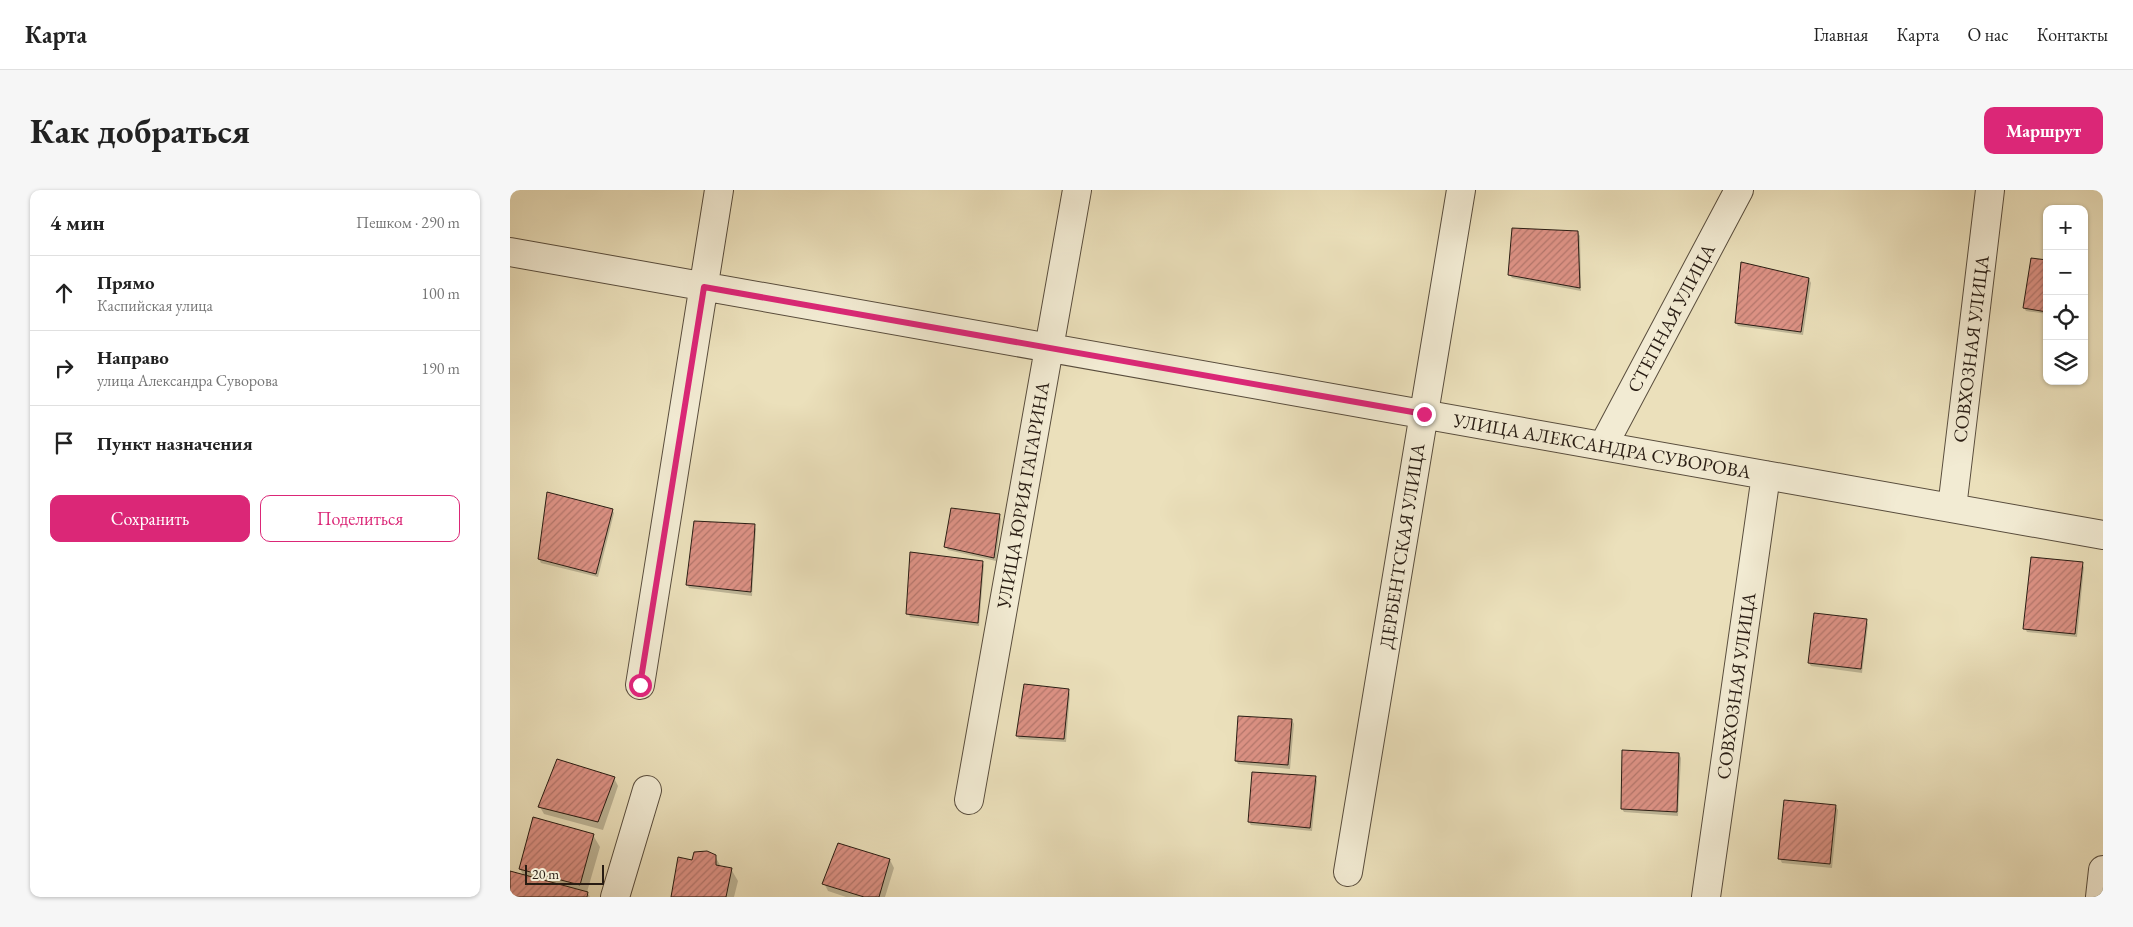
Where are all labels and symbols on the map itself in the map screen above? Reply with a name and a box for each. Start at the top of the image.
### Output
street label: СТЕПНАЯ УЛИЦА [1621,238,1721,397]
street label: СОВХОЗНАЯ УЛИЦА [1947,253,1995,444]
street label: УЛИЦА ЮРИЯ ГАГАРИНА [991,379,1055,611]
route end [1413,403,1436,426]
street label: УЛИЦА АЛЕКСАНДРА СУВОРОВА [1450,407,1754,485]
street label: ДЕРБЕНТСКАЯ УЛИЦА [1373,441,1431,650]
street label: СОВХОЗНАЯ УЛИЦА [1711,590,1762,781]
route start [629,674,652,697]
scale bar [525,862,604,885]

